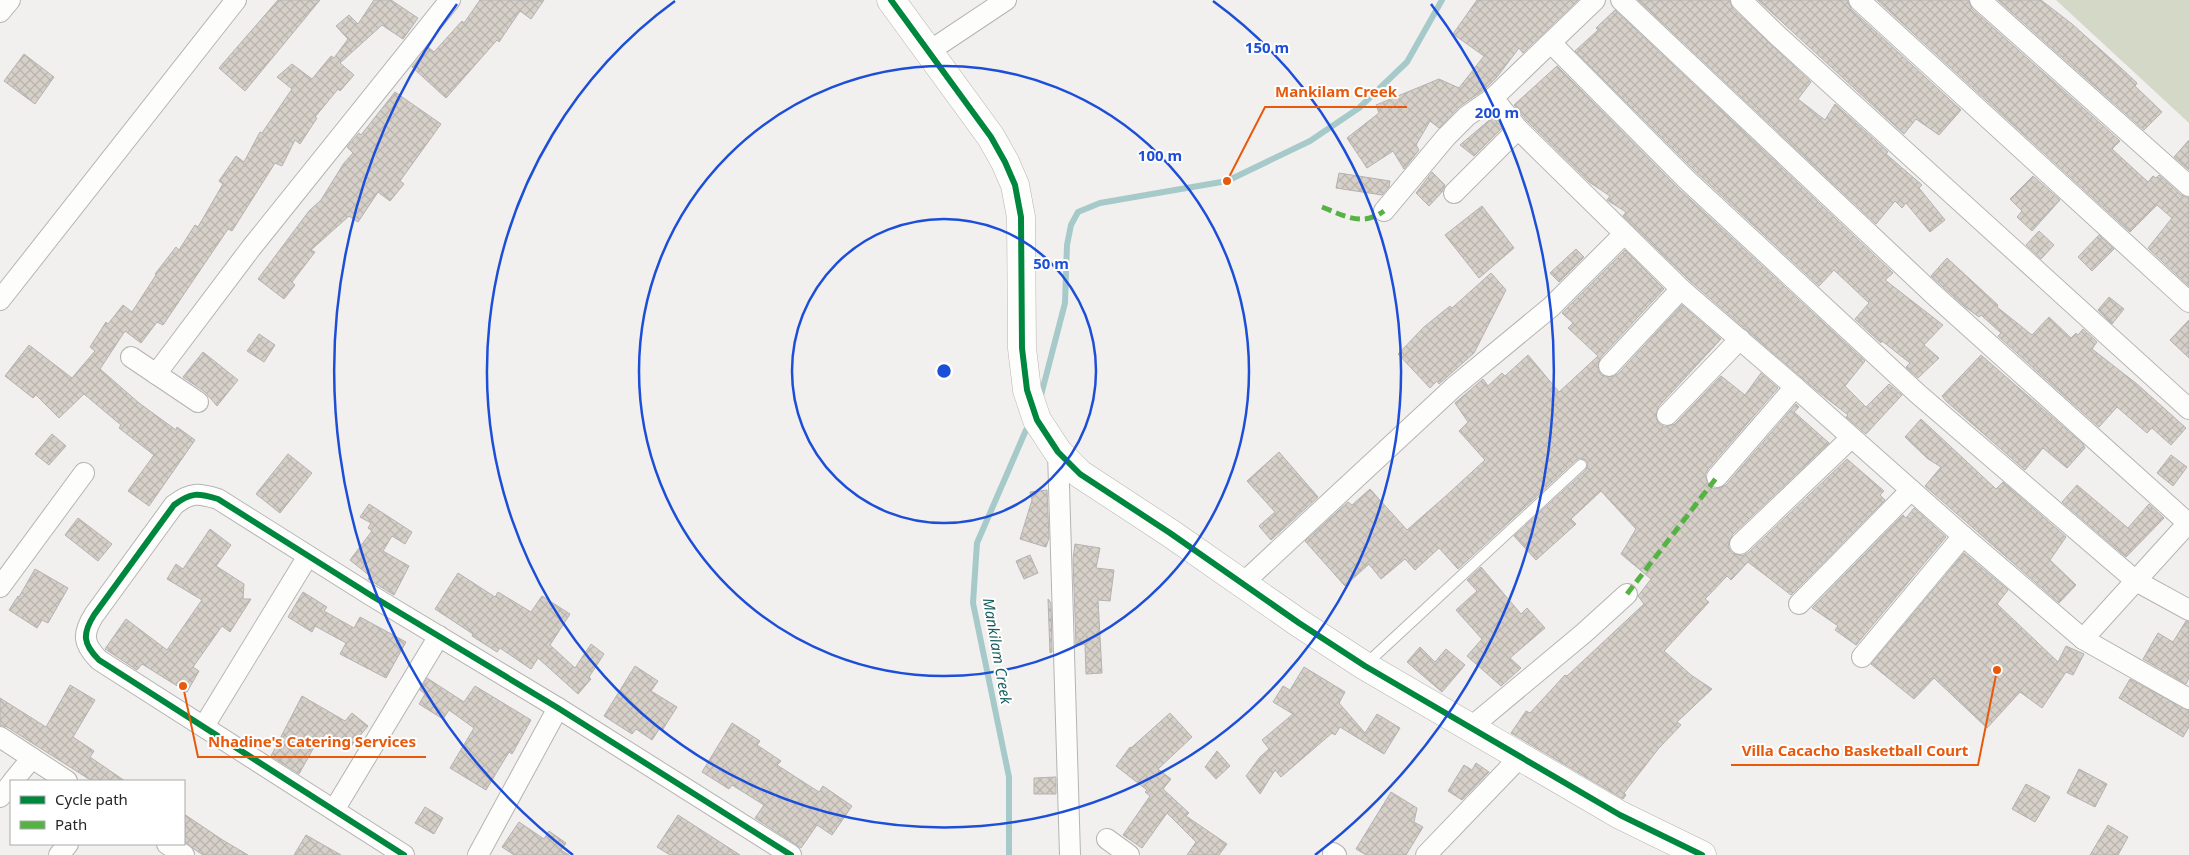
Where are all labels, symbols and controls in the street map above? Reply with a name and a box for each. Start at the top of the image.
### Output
text: 150 m [1245,37,1289,57]
callout: Mankilam Creek [1265,77,1407,107]
text: Mankilam Creek [1275,81,1398,101]
text: 200 m [1475,102,1519,122]
text: 100 m [1138,145,1182,165]
text: 50 m [1033,253,1069,273]
centre of rings [935,362,953,380]
water label: Mankilam Creek [979,596,1017,706]
callout: Nhadine's Catering Services [198,727,426,757]
text: Nhadine's Catering Services [208,731,416,751]
callout: Villa Cacacho Basketball Court [1731,735,1978,765]
text: Villa Cacacho Basketball Court [1742,740,1969,760]
legend [10,780,185,845]
text: Cycle path [55,789,128,809]
text: Path [55,814,87,834]

